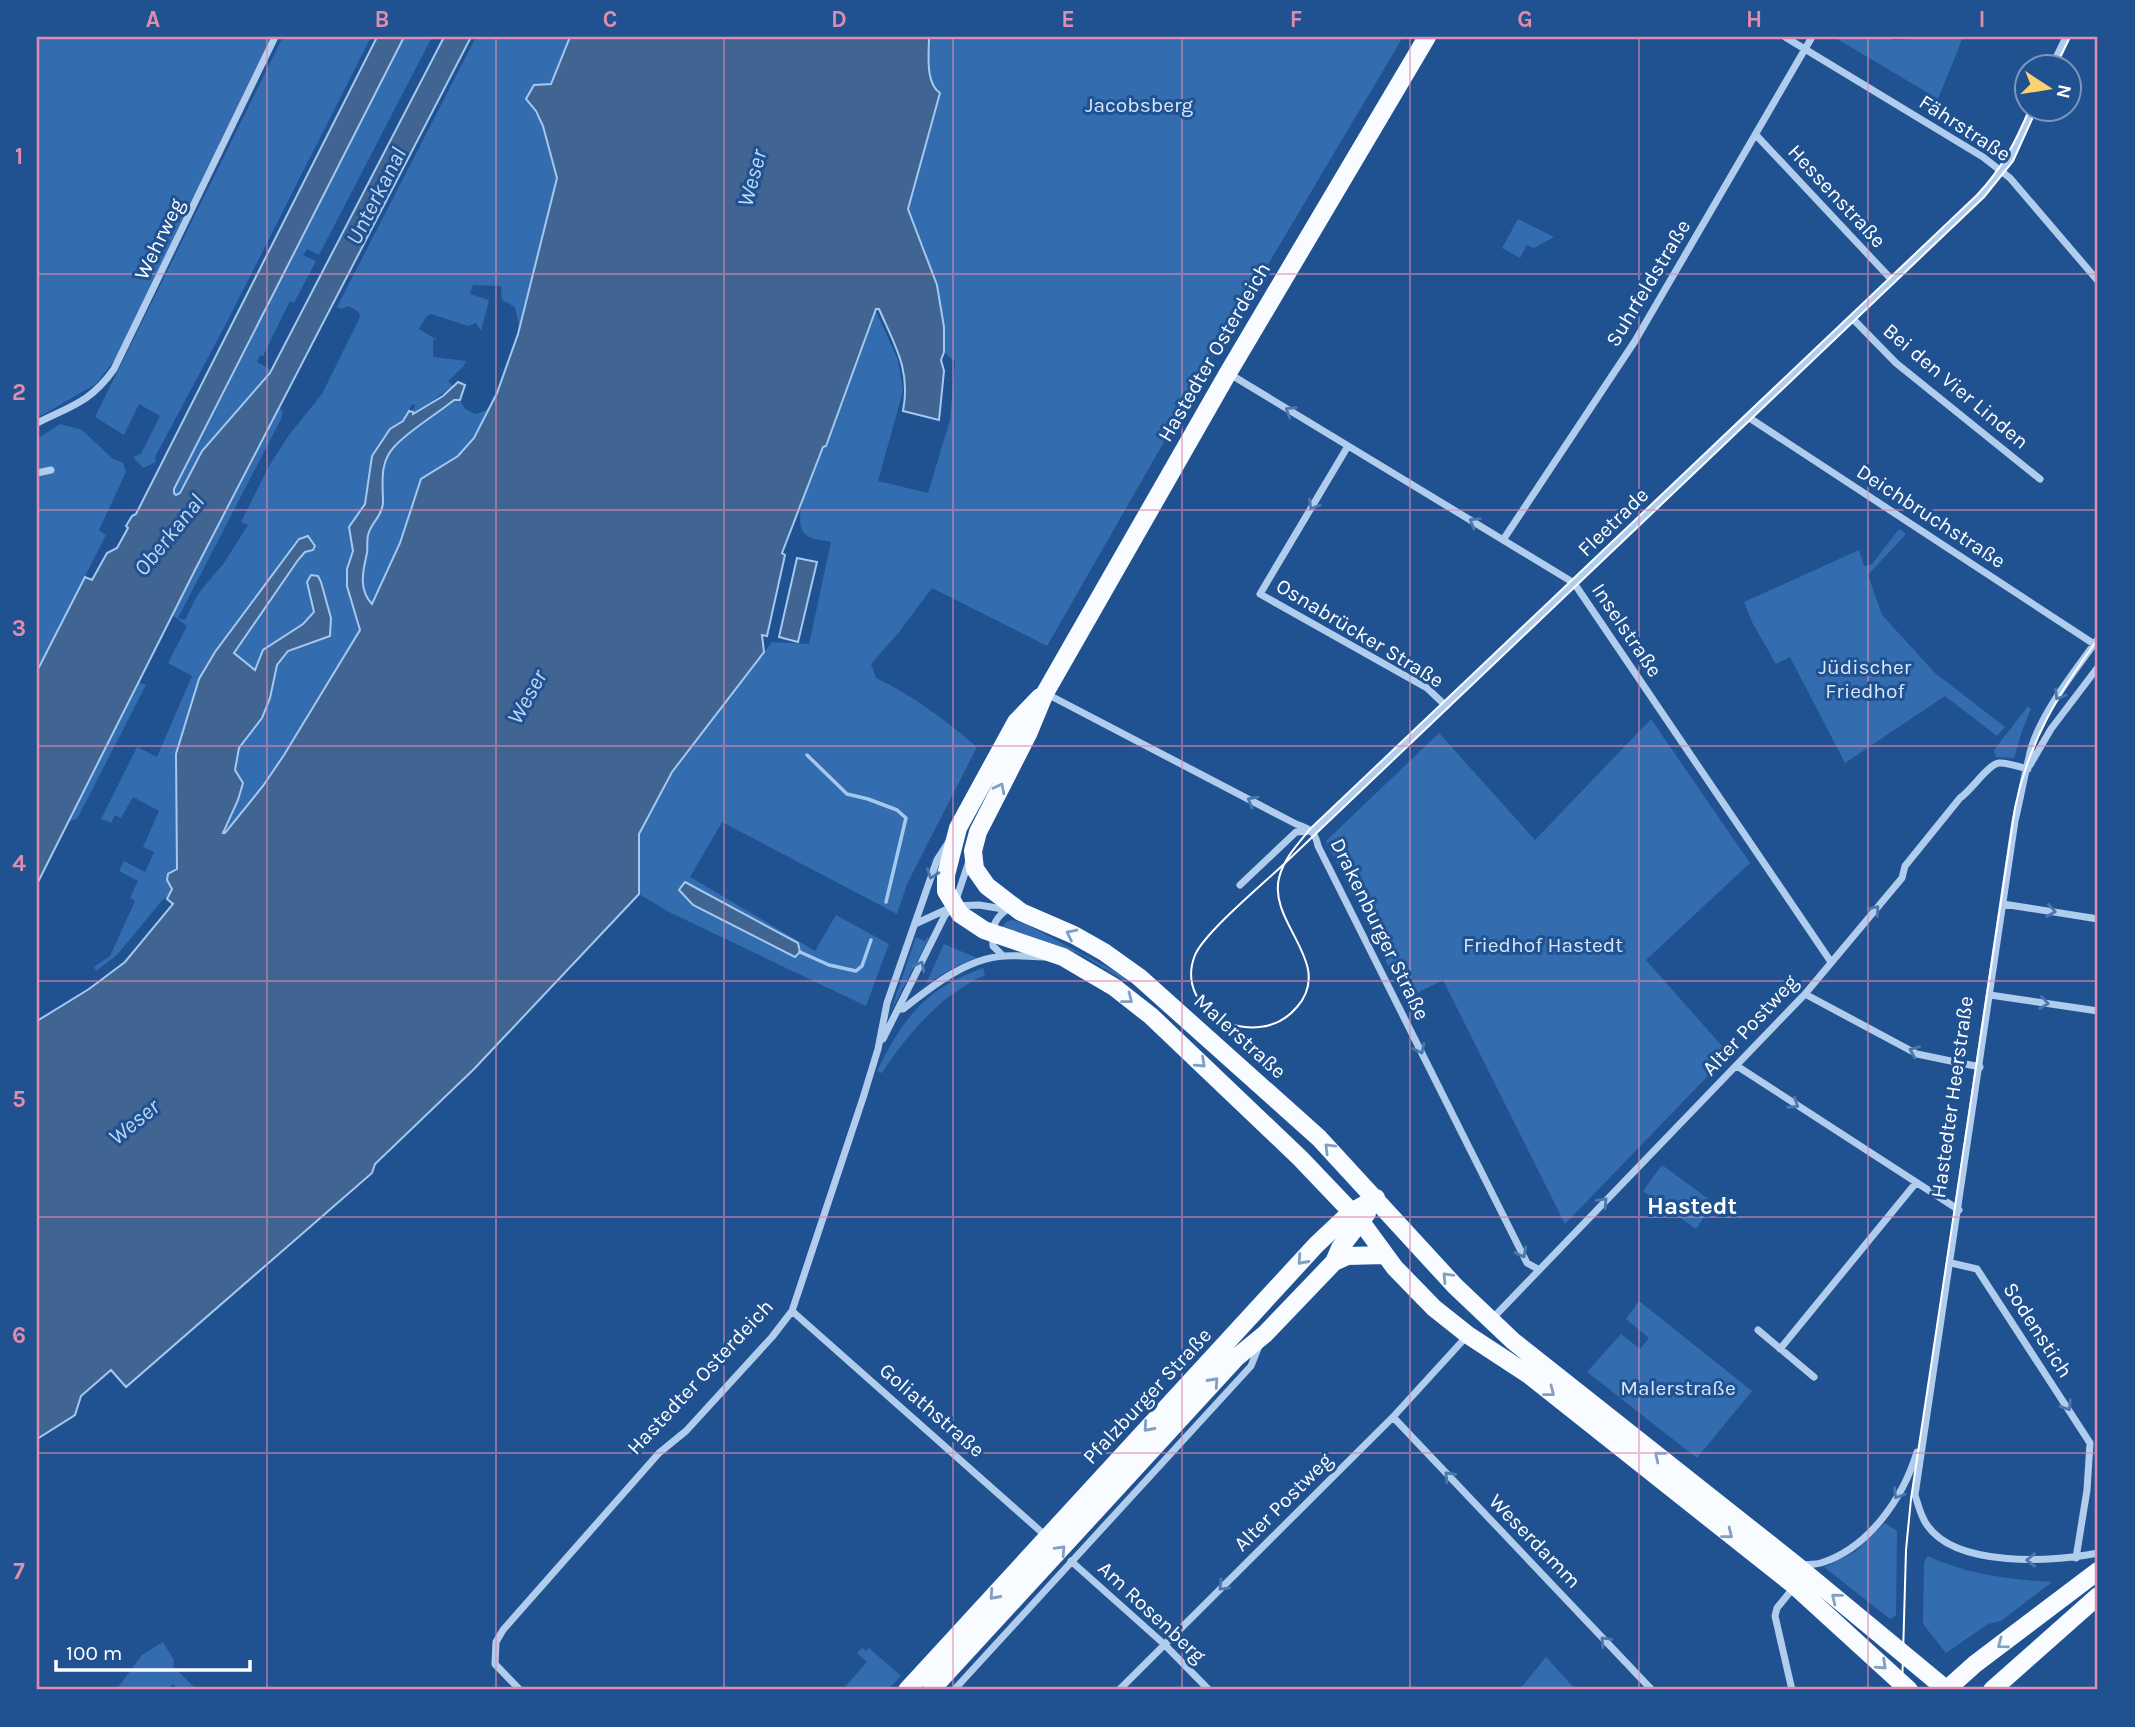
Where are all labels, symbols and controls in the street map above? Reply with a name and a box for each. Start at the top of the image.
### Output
text: A [146,6,160,33]
text: B [375,6,389,33]
text: C [603,6,617,33]
text: D [831,6,847,33]
text: E [1061,6,1075,33]
text: F [1290,6,1302,33]
text: G [1517,6,1533,33]
text: H [1746,6,1762,33]
text: I [1978,6,1986,33]
north arrow [2012,52,2082,122]
text: N [2051,82,2076,100]
street label: Fährstraße [1915,90,2015,166]
park label: Jacobsberg [1085,93,1193,117]
street label: Hessenstraße [1783,140,1891,252]
text: 1 [15,143,23,170]
water label: Unterkanal [340,143,412,249]
water label: Weser [731,145,773,209]
street label: Wehrweg [129,195,189,283]
street label: Suhrfeldstraße [1601,215,1695,351]
street label: Hastedter Osterdeich [1153,258,1275,446]
street label: Bei den Vier Linden [1879,318,2033,454]
text: 2 [12,379,26,406]
one-way arrow [1284,406,1297,419]
street label: Deichbruchstraße [1852,459,2010,573]
street label: Fleetrade [1573,483,1653,561]
water label: Oberkanal [128,489,210,581]
one-way arrow [1308,497,1321,510]
one-way arrow [1468,518,1481,531]
street label: Osnabrücker Straße [1272,574,1448,692]
street label: Inselstraße [1587,579,1667,681]
text: 3 [12,615,26,642]
park label: Jüdischer Friedhof [1819,655,1912,703]
water label: Weser [501,664,553,729]
one-way arrow [2055,687,2068,700]
one-way arrow [992,783,1006,796]
one-way arrow [1247,796,1259,809]
street label: Drakenburger Straße [1326,834,1434,1024]
text: 4 [12,850,26,877]
one-way arrow [926,867,940,879]
one-way arrow [2045,904,2057,919]
one-way arrow [1867,905,1879,918]
one-way arrow [1066,929,1078,943]
park label: Friedhof Hastedt [1463,933,1623,957]
one-way arrow [912,961,926,973]
street label: Alter Postweg [1697,970,1803,1080]
street label: Malerstraße [1189,988,1291,1084]
one-way arrow [1121,990,1133,1003]
street label: Hastedter Heerstraße [1926,994,1978,1200]
one-way arrow [2038,995,2050,1010]
one-way arrow [1412,1042,1426,1054]
one-way arrow [1909,1045,1921,1059]
one-way arrow [1193,1054,1206,1067]
text: 5 [12,1086,26,1113]
water label: Weser [103,1093,166,1151]
one-way arrow [1786,1096,1799,1109]
one-way arrow [1325,1144,1338,1157]
district label: Hastedt [1647,1192,1737,1220]
one-way arrow [1595,1198,1608,1211]
one-way arrow [1514,1245,1527,1258]
one-way arrow [1298,1252,1311,1265]
one-way arrow [1442,1272,1455,1285]
street label: Sodenstich [1998,1278,2078,1382]
street label: Hastedter Osterdeich [622,1295,778,1459]
text: 6 [12,1322,26,1349]
street label: Pfalzburger Straße [1078,1323,1216,1469]
street label: Goliathstraße [875,1358,989,1462]
park label: Malerstraße [1620,1376,1736,1400]
one-way arrow [1206,1377,1218,1390]
one-way arrow [1542,1383,1555,1396]
one-way arrow [2059,1399,2072,1412]
one-way arrow [1143,1419,1156,1432]
street label: Alter Postweg [1229,1448,1337,1556]
one-way arrow [1654,1451,1666,1464]
one-way arrow [1444,1471,1457,1484]
one-way arrow [1893,1487,1906,1500]
street label: Weserdamm [1484,1489,1586,1593]
one-way arrow [1719,1526,1732,1538]
one-way arrow [1052,1545,1065,1558]
one-way arrow [2025,1552,2035,1568]
street label: Am Rosenberg [1093,1556,1211,1668]
text: 7 [13,1558,25,1585]
one-way arrow [1218,1577,1231,1590]
one-way arrow [990,1587,1003,1600]
one-way arrow [1832,1593,1844,1606]
scale bar [56,1629,250,1673]
one-way arrow [1601,1636,1614,1649]
one-way arrow [1998,1636,2010,1649]
text: 100 m [66,1641,123,1665]
one-way arrow [1873,1656,1886,1669]

